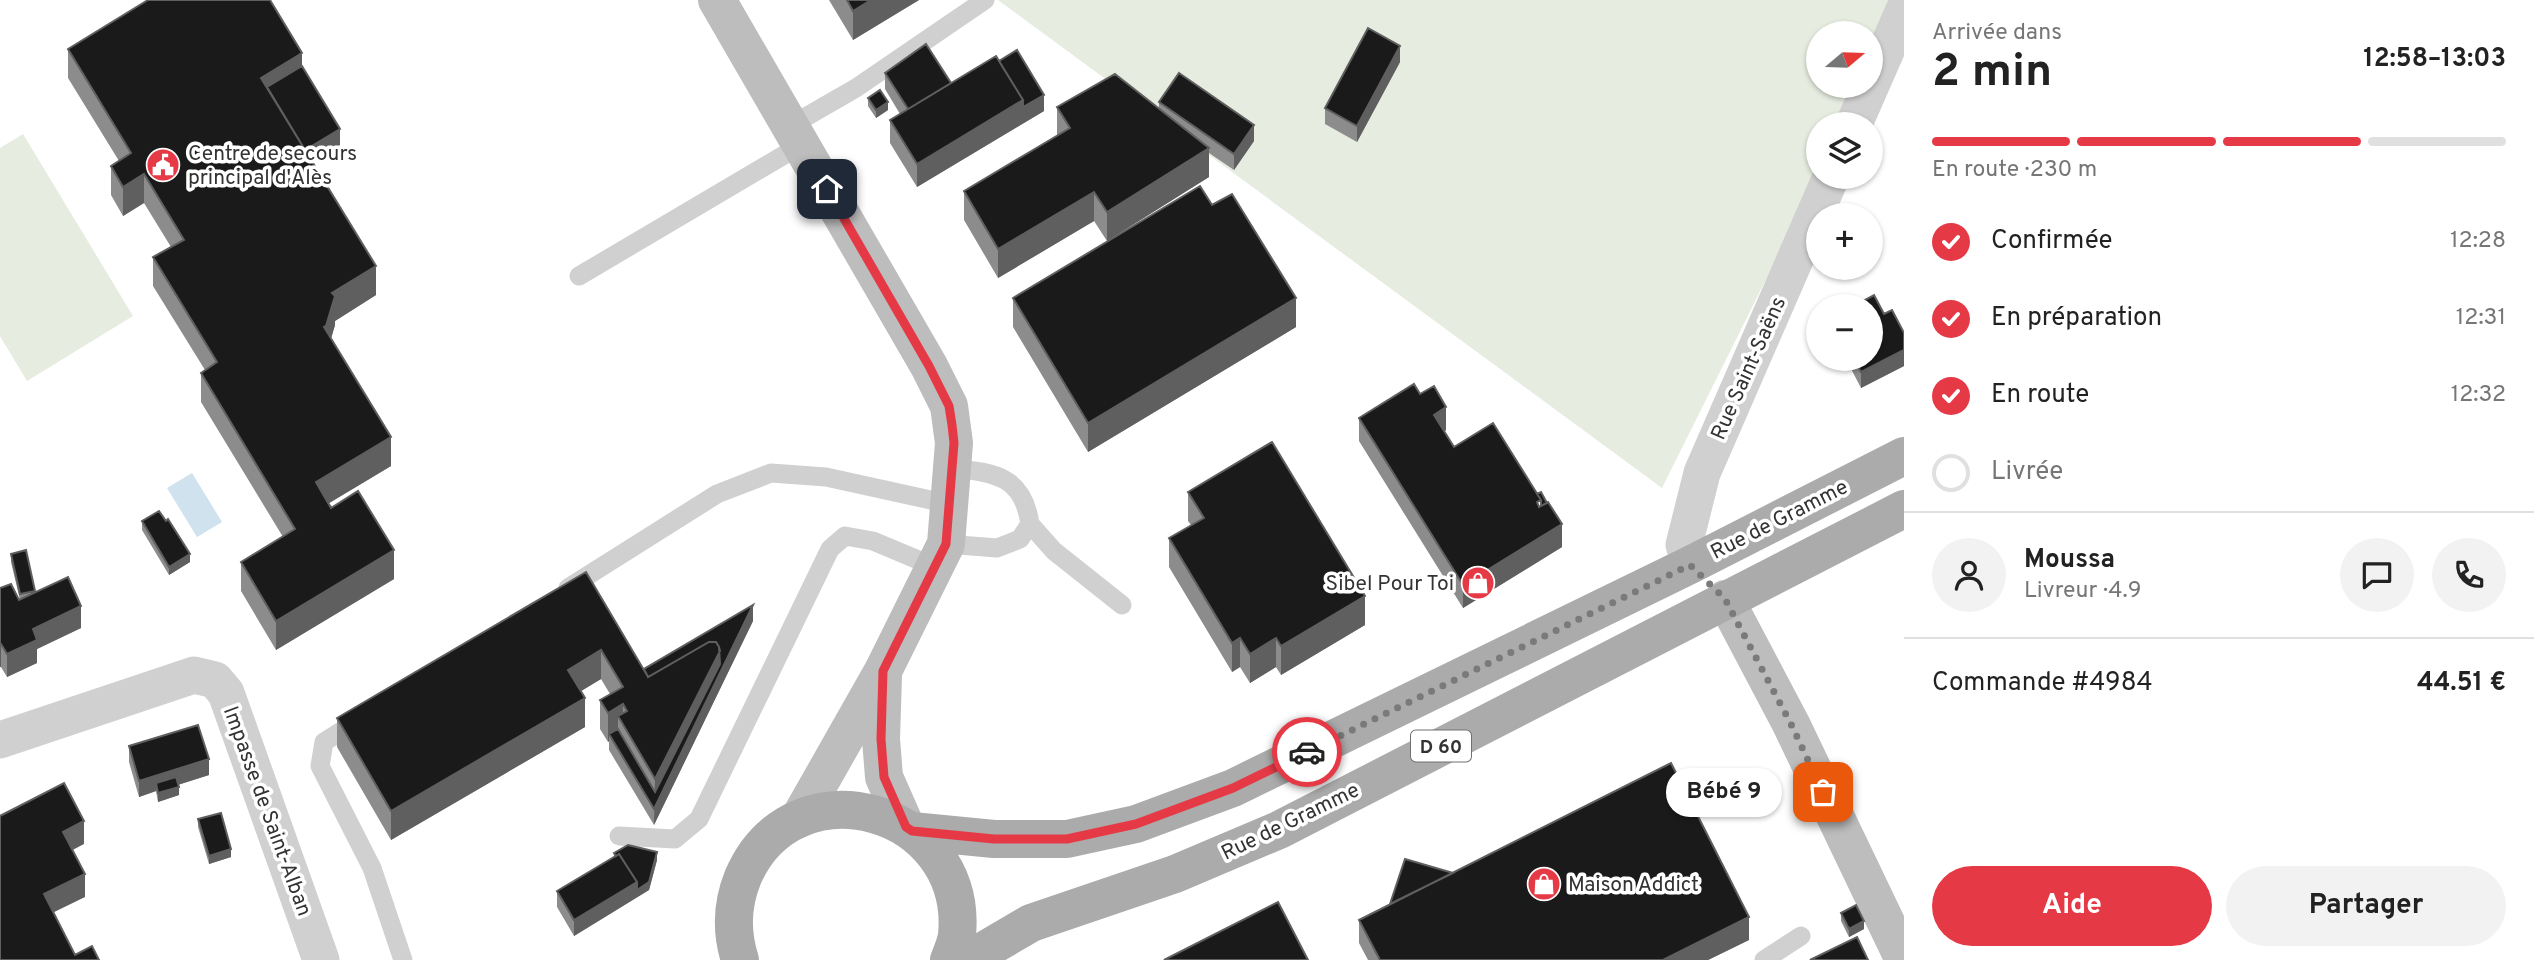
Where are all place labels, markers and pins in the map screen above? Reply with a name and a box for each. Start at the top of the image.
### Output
place label: Centre de secours principal d'Alès [188,141,357,192]
public building icon: Centre de secours principal d'Alès [144,146,182,184]
pin [797,159,857,219]
shop icon: Sibel Pour Toi [1459,564,1497,602]
place label: Sibel Pour Toi [1326,571,1454,598]
pin [1793,762,1853,822]
callout: Bébé 9 [1666,768,1781,816]
shop icon: Maison Addict [1525,865,1563,903]
place label: Maison Addict [1568,872,1699,899]

